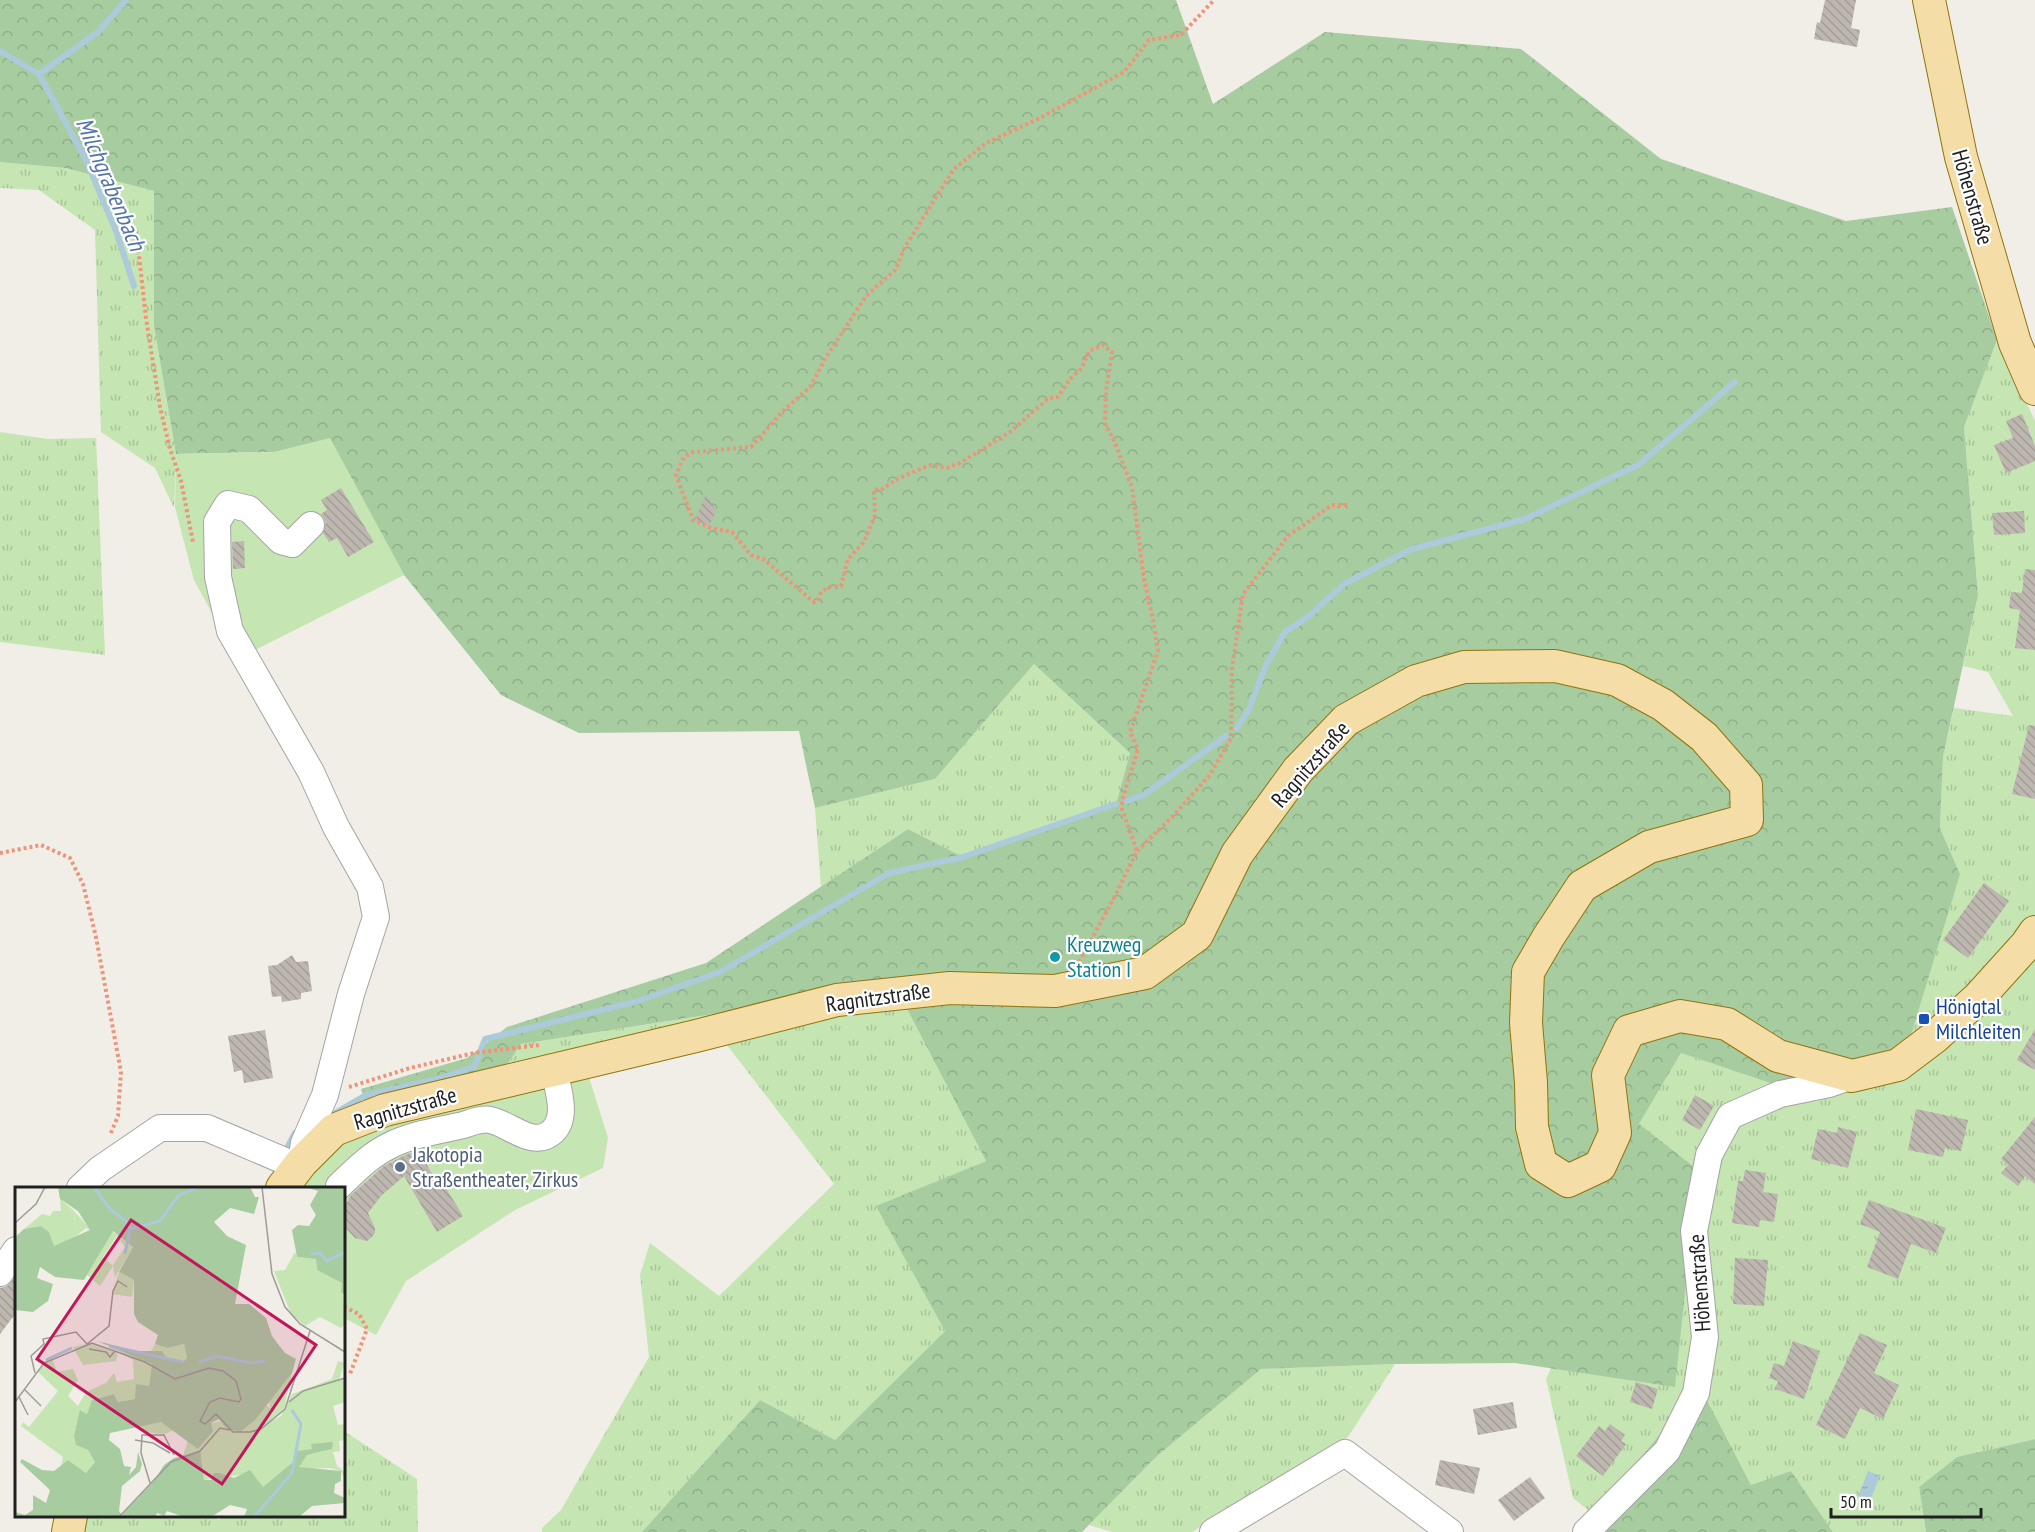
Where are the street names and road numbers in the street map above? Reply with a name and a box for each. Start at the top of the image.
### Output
street label: Höhenstraße [1946,146,2000,248]
street label: Ragnitzstraße [1265,715,1355,813]
street label: Ragnitzstraße [824,976,932,1018]
street label: Ragnitzstraße [350,1080,460,1136]
street label: Höhenstraße [1682,1233,1716,1333]

